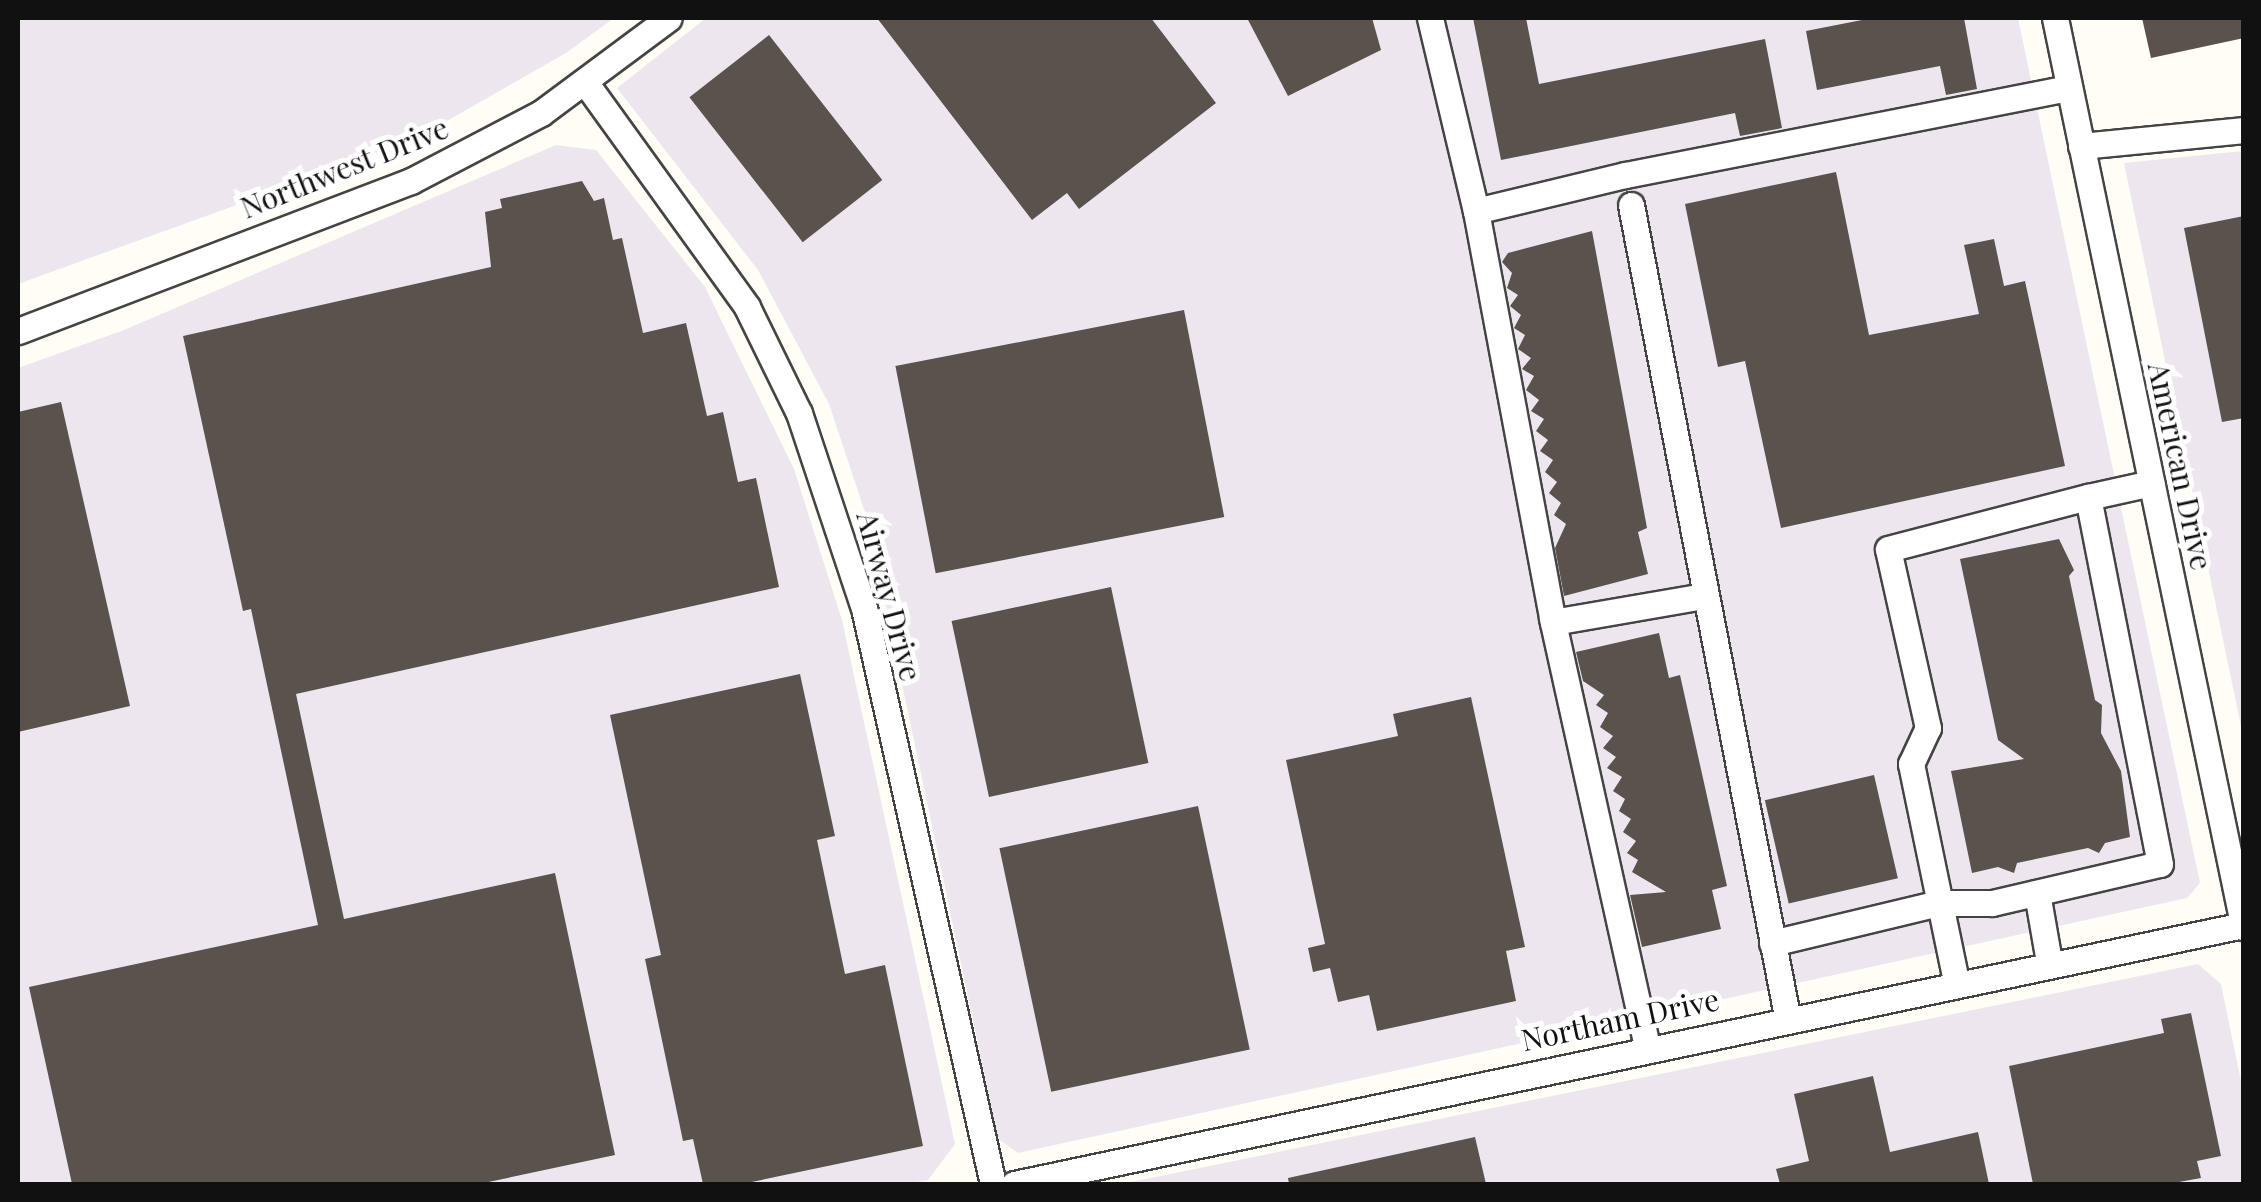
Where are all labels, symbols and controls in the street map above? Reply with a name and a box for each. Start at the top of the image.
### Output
street label: Northwest Drive [235,109,453,225]
street label: American Drive [2141,359,2221,573]
street label: Airway Drive [850,507,930,685]
street label: Northam Drive [1518,980,1722,1058]

